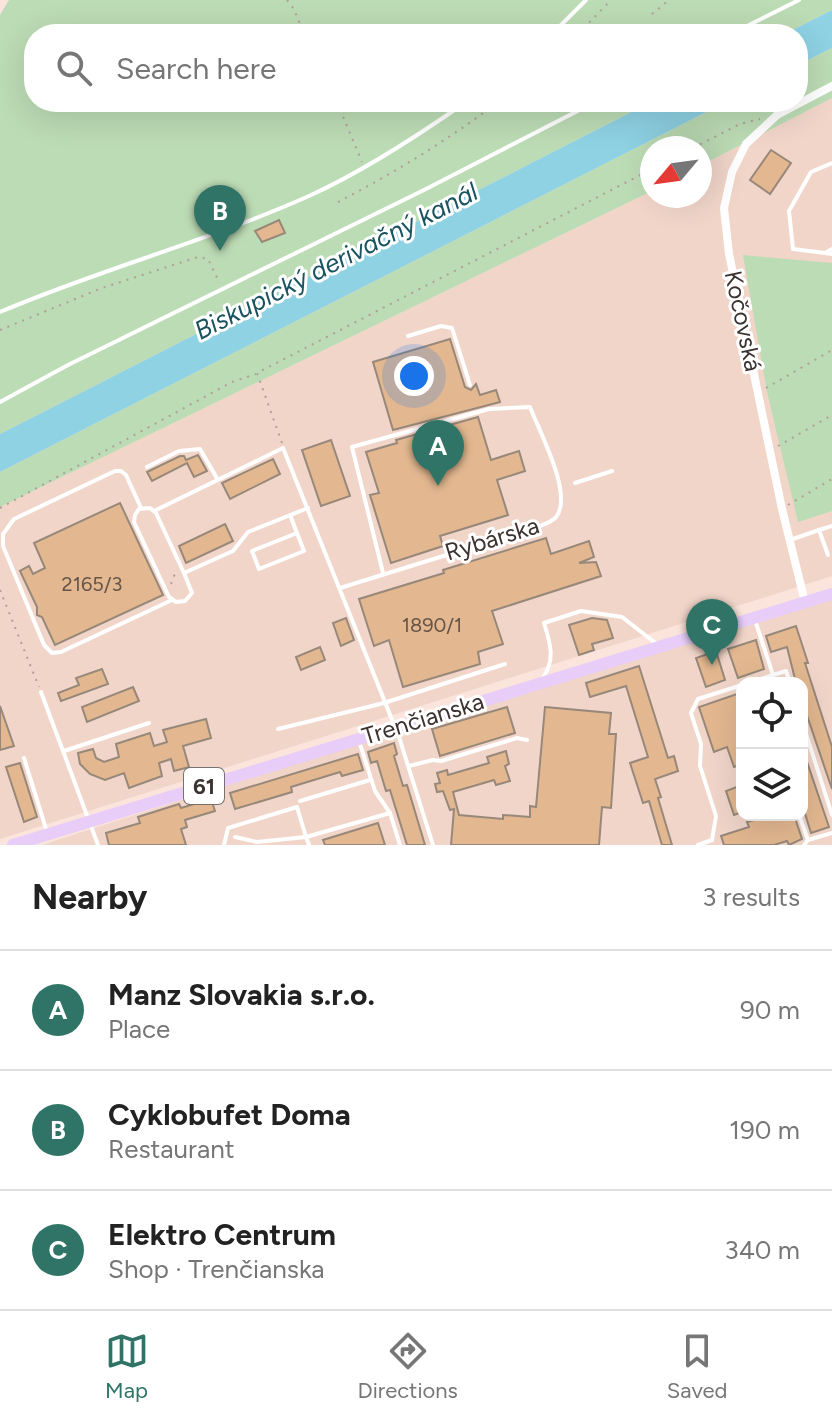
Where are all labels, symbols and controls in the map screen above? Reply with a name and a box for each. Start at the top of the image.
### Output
search box [24,24,808,112]
icon: search [52,46,96,90]
text: Search here [116,50,276,87]
north arrow [640,136,712,208]
water label: Biskupický derivačný kanál [189,176,483,346]
pin: B [194,185,246,251]
street label: Kočovská [719,268,768,374]
your location [394,356,434,396]
pin: A [412,420,464,486]
street label: Rybárska [441,511,542,567]
house number: 2165/3 [62,572,122,596]
pin: C [686,599,738,665]
house number: 1890/1 [402,613,462,637]
map controls [736,677,808,821]
button: locate [736,677,808,749]
street label: Trenčianska [358,686,487,751]
button: layers [736,749,808,821]
road number: 61 [184,768,224,804]
text: Nearby [32,877,147,918]
text: 3 results [702,881,800,913]
text: Manz Slovakia s.r.o. [108,976,375,1013]
text: A [49,994,67,1026]
text: 90 m [740,994,800,1026]
text: Place [108,1013,170,1045]
text: Cyklobufet Doma [108,1096,351,1133]
text: B [50,1114,66,1146]
text: 190 m [729,1114,800,1146]
text: Restaurant [108,1133,235,1165]
text: Elektro Centrum [108,1216,336,1253]
text: C [49,1234,67,1266]
text: 340 m [724,1234,800,1266]
text: Shop · Trenčianska [108,1253,325,1285]
tab: Map [105,1329,149,1404]
tab: Directions [358,1329,458,1404]
tab: Saved [667,1329,727,1404]

